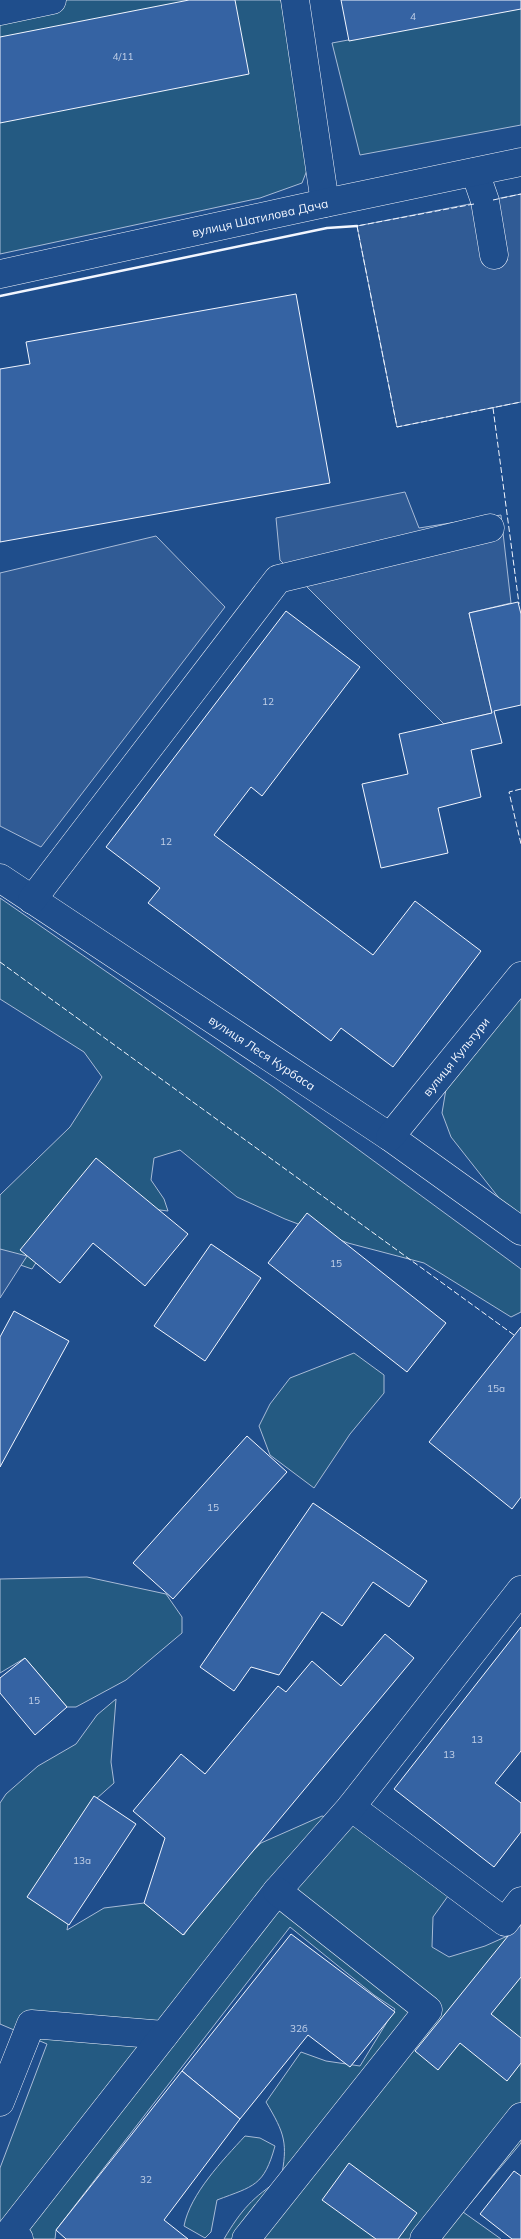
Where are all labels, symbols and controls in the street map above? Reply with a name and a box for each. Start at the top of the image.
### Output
house number: 4 [410,10,416,23]
house number: 4/11 [113,50,133,63]
street label: вулиця Шатилова Дача [190,195,330,239]
house number: 12 [262,695,274,708]
house number: 12 [160,835,172,848]
street label: вулиця Леся Курбаса [206,1011,319,1093]
street label: вулиця Культури [419,1014,492,1099]
house number: 15 [330,1257,342,1270]
house number: 15а [487,1382,505,1395]
house number: 15 [207,1501,219,1514]
house number: 15 [28,1694,40,1707]
house number: 13 [471,1733,483,1746]
house number: 13 [443,1748,455,1761]
house number: 13а [73,1854,91,1867]
house number: 32б [290,2022,308,2035]
house number: 32 [140,2173,152,2186]

